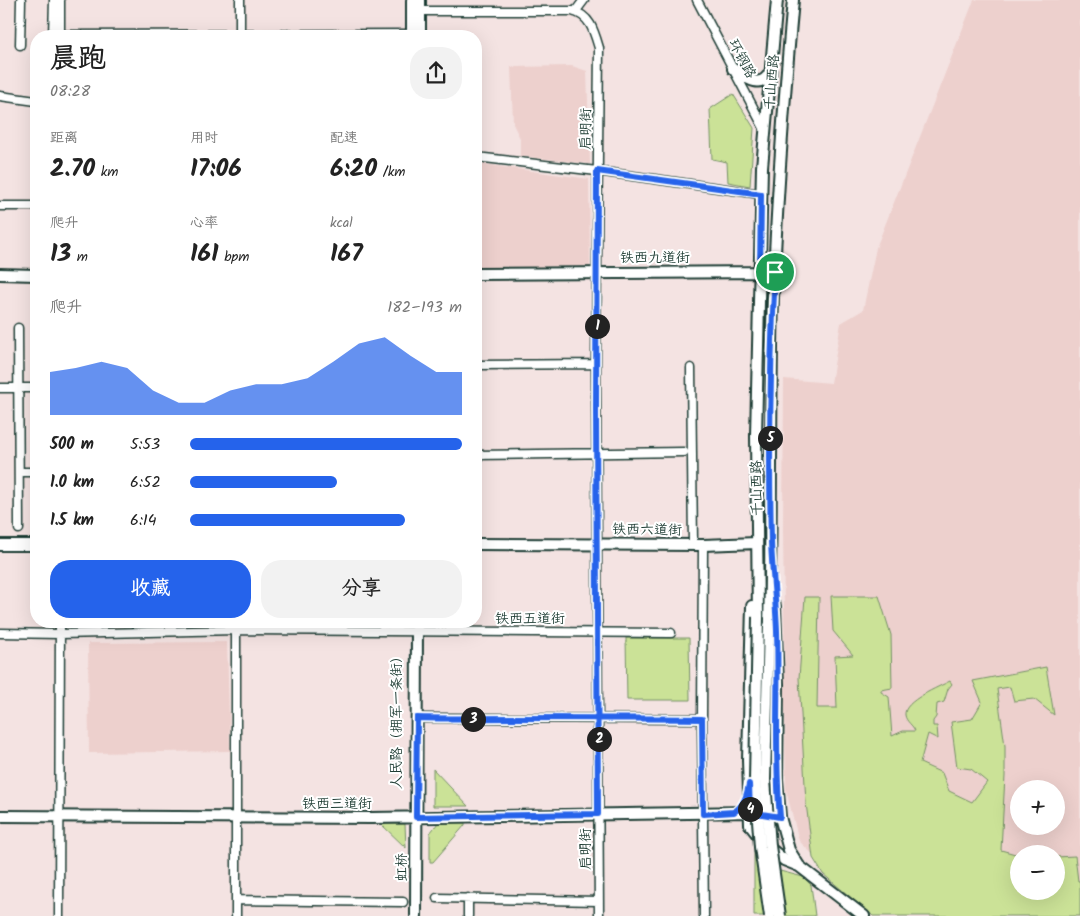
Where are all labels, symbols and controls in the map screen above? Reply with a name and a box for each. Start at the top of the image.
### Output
street label: 环钢路 [722,35,762,83]
text: 晨跑 [50,37,106,82]
button: share [410,47,462,99]
street label: 千山西路 [759,53,785,111]
text: 08:28 [50,79,91,104]
street label: 启明街 [575,108,597,150]
text: 距离 [50,127,78,149]
text: 用时 [190,127,218,149]
text: 配速 [330,127,358,149]
text: 2.70 [50,149,95,189]
text: 17:06 [190,149,242,189]
text: 6:20 [330,149,377,189]
text: km [95,161,118,183]
text: /km [377,161,405,183]
text: 爬升 [50,212,78,234]
text: 心率 [190,212,218,234]
text: kcal [330,212,353,234]
text: 13 [50,234,71,274]
text: 161 [190,234,219,274]
text: 167 [330,234,363,274]
text: m [71,246,88,268]
text: bpm [219,246,249,268]
street label: 铁西九道街 [620,247,690,269]
pin [754,251,796,293]
icon: arrive [761,258,789,286]
text: 爬升 [50,295,82,320]
text: 182–193 m [387,295,462,320]
pin: 1 [584,314,610,338]
text: 1 [595,315,600,337]
pin: 5 [758,426,782,450]
text: 5 [767,427,774,449]
text: 500 m [50,432,94,457]
text: 5:53 [130,432,160,457]
street label: 千山西路 [746,460,768,516]
text: 1.0 km [50,470,94,495]
text: 6:52 [130,470,161,495]
text: 1.5 km [50,508,94,533]
text: 6:14 [130,508,157,533]
street label: 铁西六道街 [612,518,682,542]
button: 收藏 [50,560,251,618]
button: 分享 [261,560,462,618]
street label: 铁西五道街 [495,608,565,630]
street label: 人民路（拥军一条街） [386,649,408,789]
pin: 3 [460,706,486,732]
text: 3 [470,708,477,730]
pin: 2 [586,726,612,752]
text: 2 [595,728,604,750]
map controls [1010,780,1065,900]
button: + [1010,780,1065,835]
street label: 铁西三道街 [302,793,372,815]
pin: 4 [738,796,762,822]
text: 4 [747,798,754,820]
street label: 启明街 [575,828,597,870]
button: − [1010,845,1065,900]
street label: 虹桥 [391,853,413,881]

